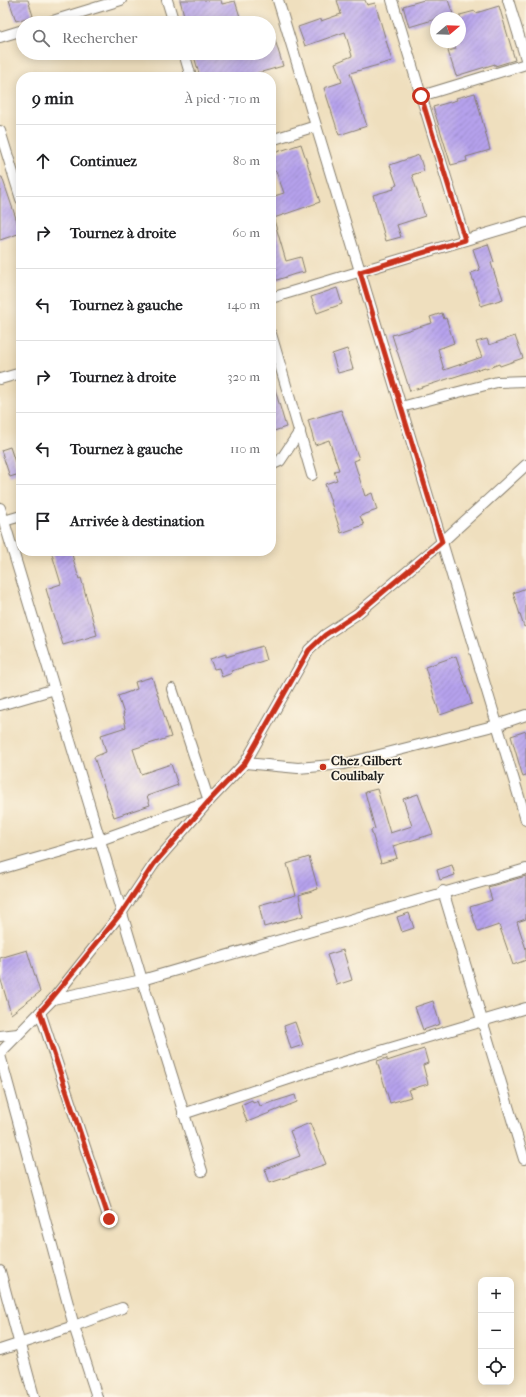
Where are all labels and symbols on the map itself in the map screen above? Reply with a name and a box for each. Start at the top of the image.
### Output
north arrow [430,12,466,48]
route start [412,87,430,105]
place label: Chez Gilbert Coulibaly [331,753,402,784]
marker: Chez Gilbert Coulibaly [318,762,328,772]
route end [100,1210,118,1228]

